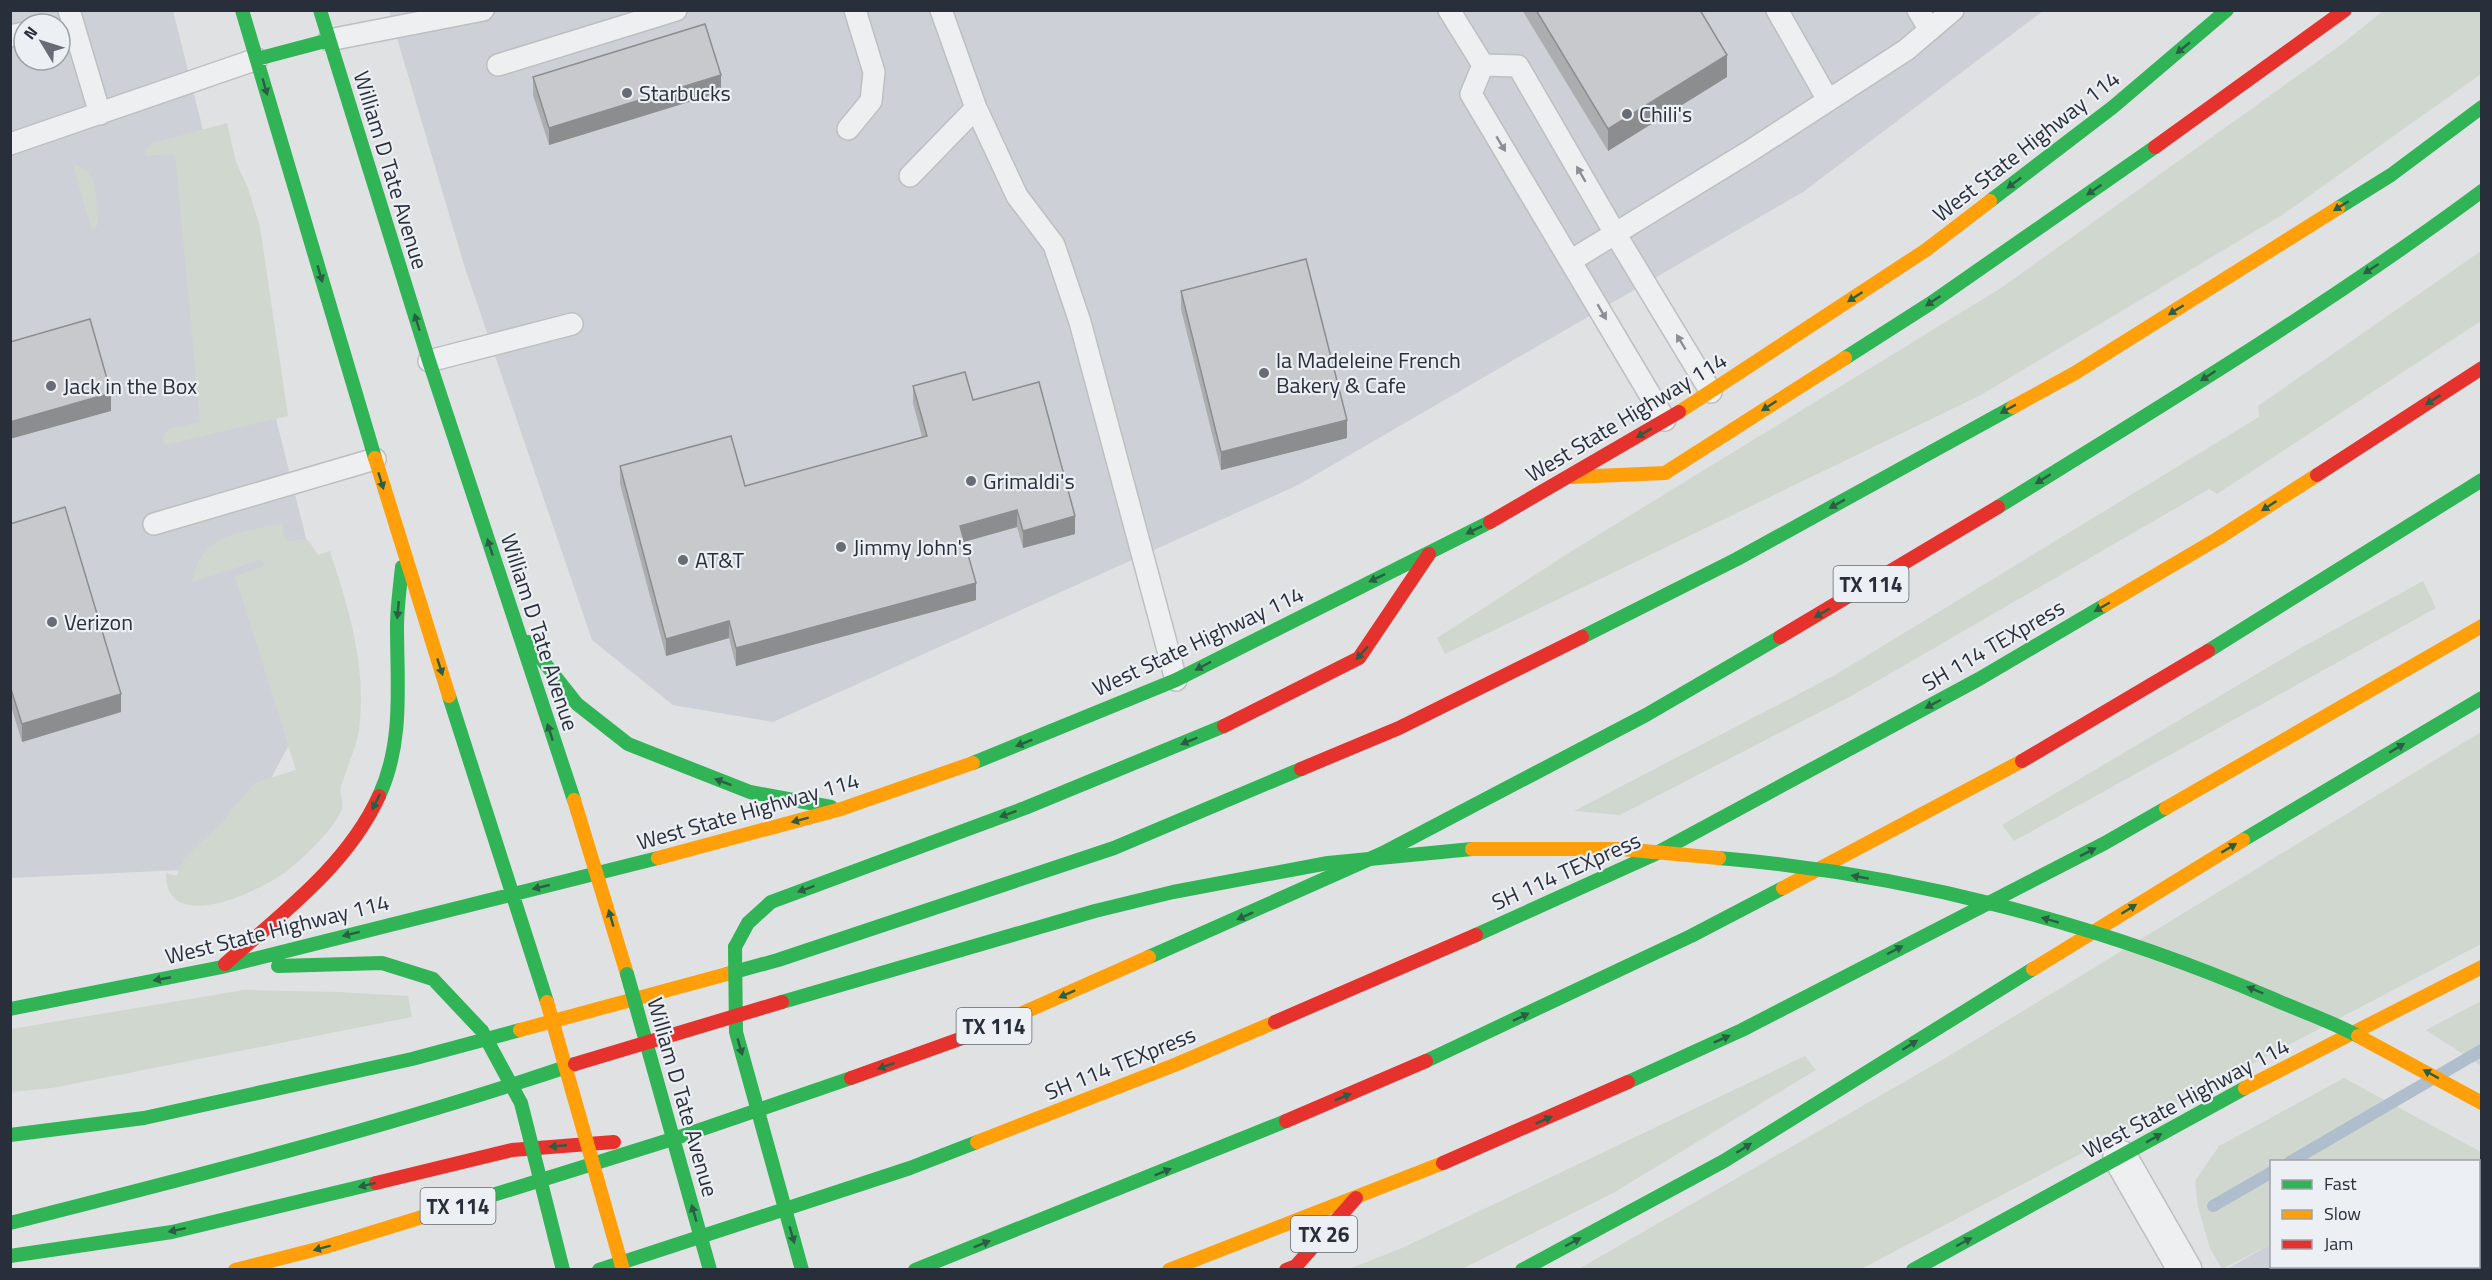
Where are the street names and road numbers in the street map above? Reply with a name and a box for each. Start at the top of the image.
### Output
street label: West State Highway 114 [1925,62,2127,230]
street label: William D Tate Avenue [345,67,437,273]
street label: West State Highway 114 [1519,343,1733,491]
street label: William D Tate Avenue [492,529,588,735]
road number: TX 114 [1834,566,1908,602]
street label: West State Highway 114 [1087,577,1309,705]
street label: SH 114 TEXpress [1915,590,2071,700]
street label: West State Highway 114 [633,763,863,859]
street label: SH 114 TEXpress [1486,823,1646,919]
street label: West State Highway 114 [161,885,393,973]
street label: William D Tate Avenue [638,993,728,1201]
road number: TX 114 [956,1008,1032,1044]
street label: SH 114 TEXpress [1039,1017,1201,1109]
street label: West State Highway 114 [2077,1029,2295,1167]
road number: TX 114 [420,1188,496,1224]
road number: TX 26 [1291,1216,1357,1252]

